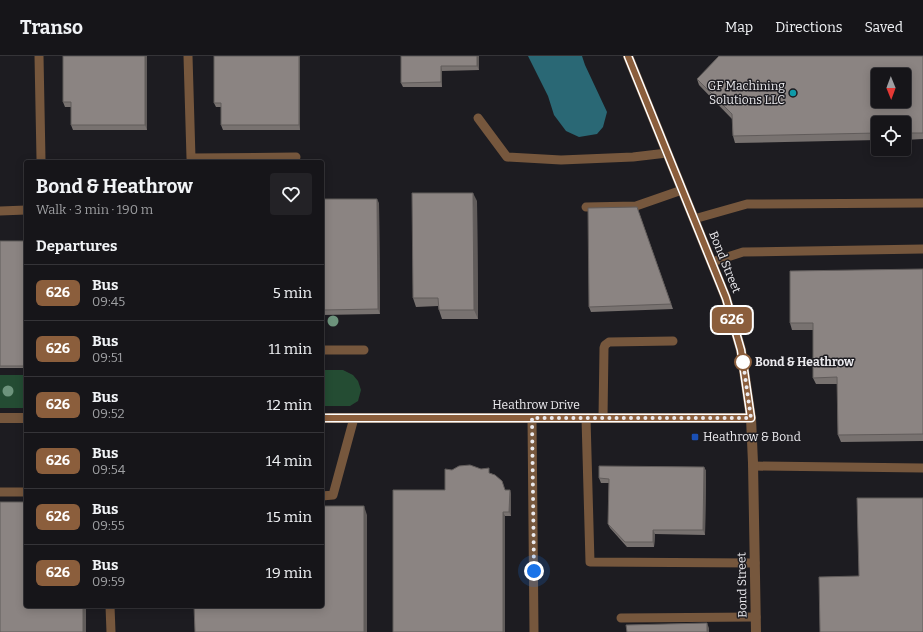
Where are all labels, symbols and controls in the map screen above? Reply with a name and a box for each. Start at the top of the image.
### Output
text: Transo [20,16,83,39]
text: Map [725,19,753,36]
text: Directions [775,19,843,36]
text: Saved [865,19,903,36]
north arrow [871,68,911,108]
map controls [871,68,911,156]
place label: GF Machining Solutions LLC [707,79,785,107]
marker: GF Machining Solutions LLC [788,88,798,98]
button: locate [871,116,911,156]
button: heart [270,173,312,215]
text: Bond & Heathrow [36,175,193,198]
text: Walk · 3 min · 190 m [36,202,153,217]
street label: Bond Street [706,229,744,296]
text: Departures [36,237,117,255]
text: Bus [92,276,118,294]
text: 626 [46,284,70,301]
text: 5 min [273,284,312,302]
text: 09:45 [92,294,125,309]
line badge: 626 [709,307,755,333]
text: 626 [720,311,744,328]
text: Bus [92,332,118,350]
text: 626 [46,340,70,357]
text: 11 min [269,340,312,358]
text: 09:51 [92,350,123,365]
marker: Bond & Heathrow [734,353,752,371]
place label: Bond & Heathrow [755,355,855,369]
text: Bus [92,388,118,406]
text: 626 [46,396,70,413]
text: 12 min [266,396,312,414]
street label: Heathrow Drive [492,398,580,412]
text: 09:52 [92,406,125,421]
place label: Heathrow & Bond [703,430,801,444]
marker: Heathrow & Bond [690,432,700,442]
text: Bus [92,444,118,462]
text: 626 [46,452,70,469]
text: 14 min [266,452,312,470]
text: 09:54 [92,462,125,477]
text: Bus [92,500,118,518]
text: 626 [46,508,70,525]
text: 15 min [267,508,312,526]
text: 09:55 [92,518,125,533]
street label: Bond Street [734,551,750,618]
text: Bus [92,556,118,574]
your location [524,561,544,581]
text: 626 [46,564,70,581]
text: 19 min [266,564,312,582]
text: 09:59 [92,574,125,589]

